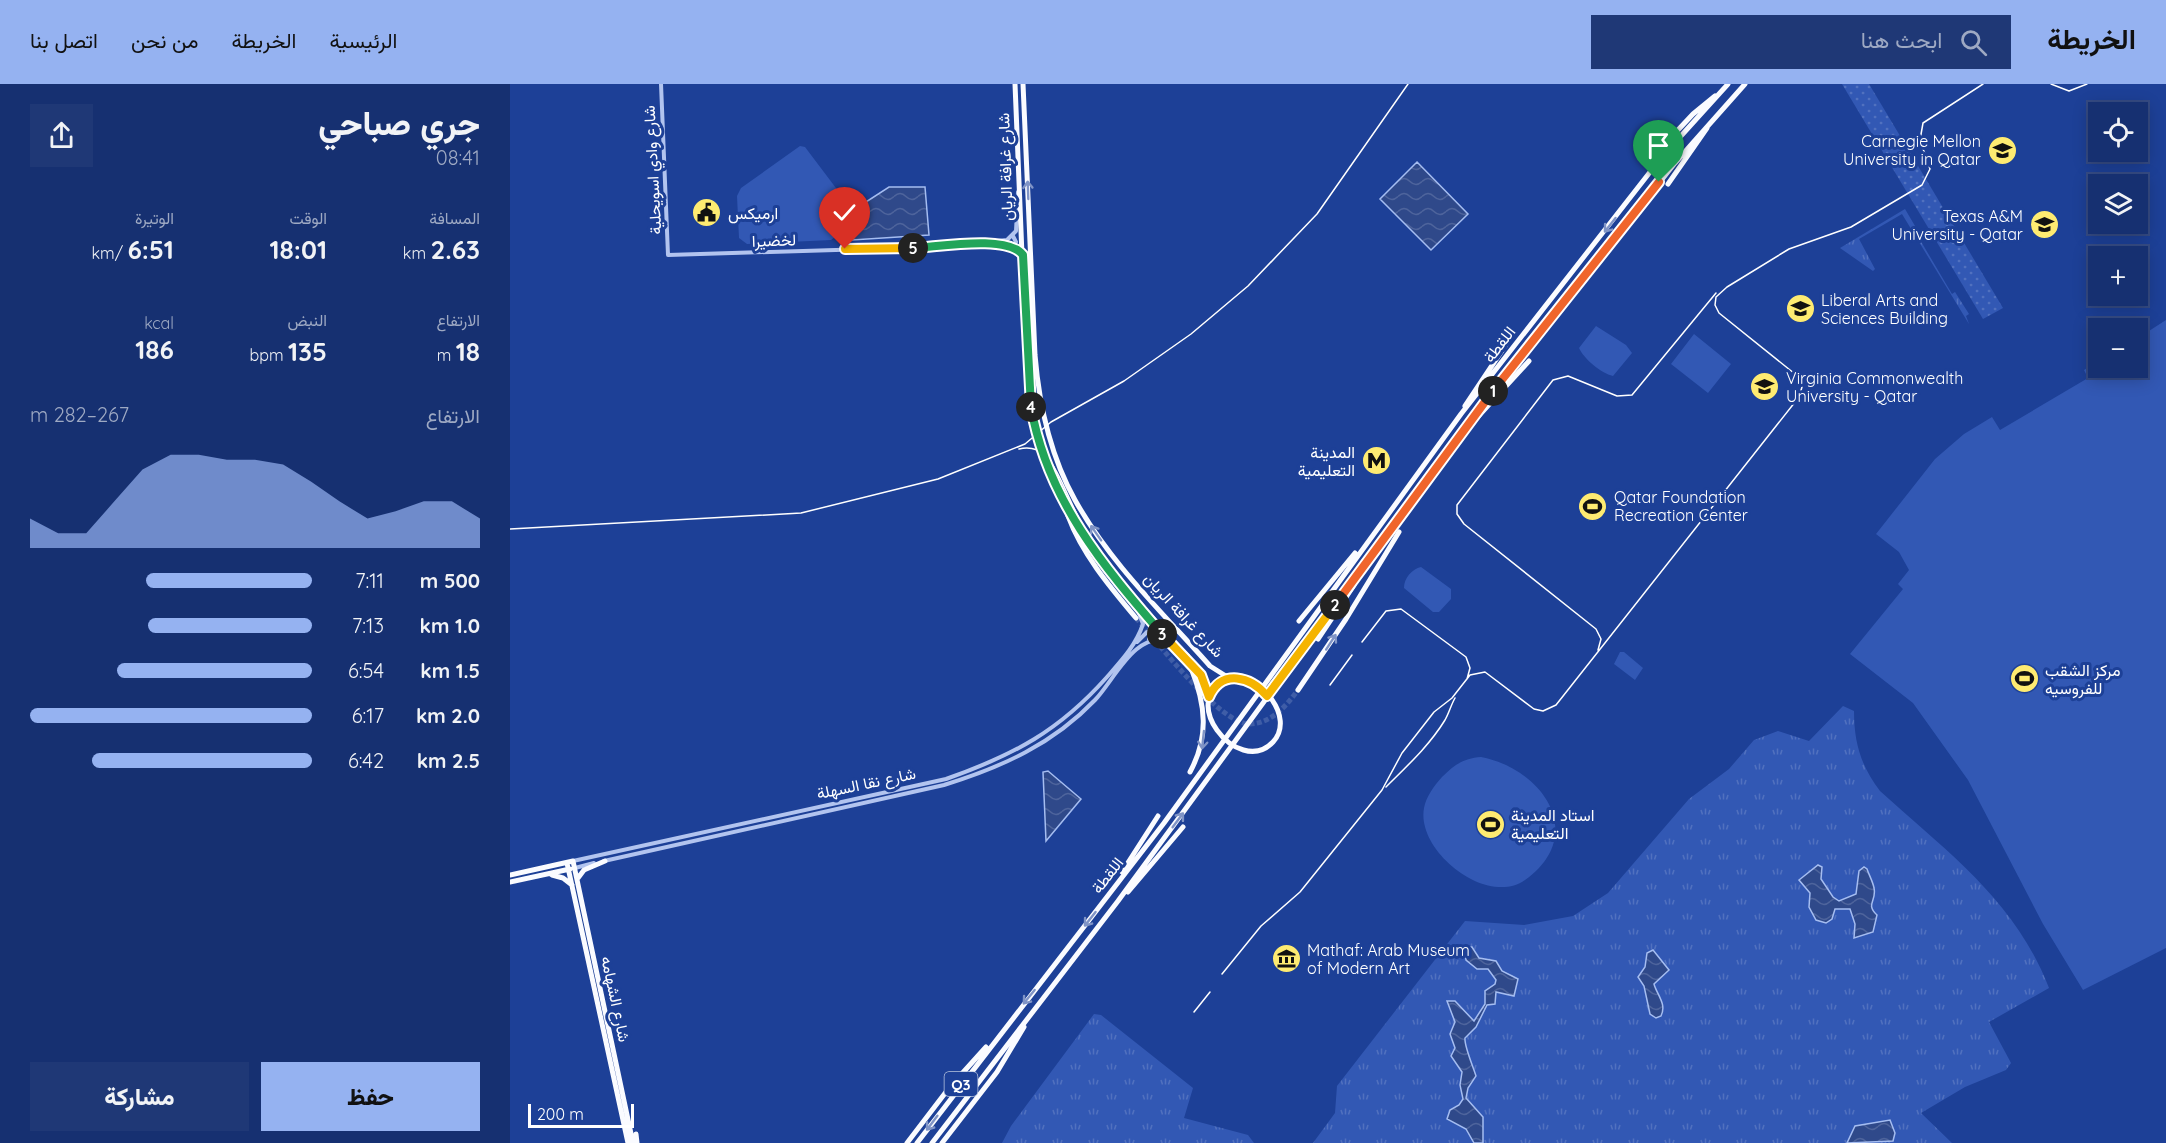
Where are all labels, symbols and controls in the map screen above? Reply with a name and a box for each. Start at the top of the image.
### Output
search box [1591,15,2011,69]
text: الخريطة [2047,21,2136,56]
text: ابحث هنا [1861,26,1942,54]
icon: search [1957,26,1990,59]
text: اتصل بنا [30,27,98,53]
text: من نحن [131,27,198,53]
text: الخريطة [231,27,296,53]
text: الرئيسية [329,27,397,53]
text: جري صباحي [318,102,480,143]
map controls [2088,102,2148,378]
button: locate [2088,102,2148,162]
button: share [30,104,93,167]
street label: شارع وادي اسويحلية [639,105,669,235]
street label: شارع غرافة الريان [993,113,1019,221]
pin [1633,120,1684,182]
icon: arrive [1642,129,1675,162]
place label: Carnegie Mellon University in Qatar [1843,131,1981,169]
school or university icon: Carnegie Mellon University in Qatar [1986,134,2018,166]
text: 08:41 [436,145,480,170]
button: layers [2088,174,2148,234]
one-way arrow [1022,180,1034,200]
pin [819,187,870,249]
icon: check [828,196,861,229]
public building icon: ارميكس [691,197,723,229]
place label: ارميكس [728,203,778,224]
place label: Texas A&M University - Qatar [1892,206,2023,244]
text: الوتيرة [135,208,174,228]
text: الوقت [289,208,327,228]
text: المسافة [429,208,480,228]
school or university icon: Texas A&M University - Qatar [2028,209,2060,241]
one-way arrow [1603,217,1616,233]
street label: لخضيرا [751,229,797,252]
text: 6:51 [127,233,174,266]
text: 18:01 [269,233,327,266]
text: 2.63 [430,233,480,266]
pin: 5 [898,233,928,263]
text: 5 [908,238,918,258]
text: /km [92,243,127,263]
text: km [403,243,430,263]
button: + [2088,246,2148,306]
place label: Liberal Arts and Sciences Building [1821,290,1948,328]
school or university icon: Liberal Arts and Sciences Building [1784,293,1816,325]
text: النبض [287,310,327,330]
text: الارتفاع [437,310,480,330]
text: kcal [144,313,174,333]
button: − [2088,318,2148,378]
street label: اللقطة [1479,322,1519,366]
text: 186 [135,333,174,366]
text: 135 [288,335,327,368]
text: 18 [456,335,480,368]
text: bpm [250,345,288,365]
text: m [437,345,456,365]
place label: Virginia Commonwealth University - Qatar [1786,368,1963,406]
school or university icon: Virginia Commonwealth University - Qatar [1749,371,1781,403]
pin: 1 [1478,376,1508,406]
text: 1 [1490,381,1496,401]
pin: 4 [1016,392,1046,422]
text: 4 [1026,397,1036,417]
text: 267–282 m [30,402,129,427]
text: الارتفاع [426,403,480,428]
place label: المدينة التعليمية [1298,442,1355,480]
metro station icon: المدينة التعليمية [1360,445,1392,477]
place label: Qatar Foundation Recreation Center [1614,487,1748,525]
sports icon: Qatar Foundation Recreation Center [1577,490,1609,522]
one-way arrow [1090,525,1102,541]
text: 7:11 [355,568,384,593]
text: 500 m [420,568,480,593]
street label: شارع غرافة الريان [1138,569,1228,663]
pin: 2 [1320,590,1350,620]
text: 2 [1330,595,1340,615]
text: 7:13 [352,613,384,638]
text: 1.0 km [420,613,480,638]
pin: 3 [1147,619,1177,649]
text: 3 [1158,624,1166,644]
one-way arrow [1326,634,1338,651]
text: 6:54 [348,658,384,683]
text: 1.5 km [420,658,480,683]
place label: مركز الشقب للفروسيه [2045,660,2121,699]
sports icon: مركز الشقب للفروسيه [2008,663,2040,695]
text: 6:17 [352,703,384,728]
text: 2.0 km [416,703,480,728]
one-way arrow [1197,729,1208,749]
text: 6:42 [348,748,384,773]
text: 2.5 km [417,748,480,773]
street label: شارع نقا السهلة [815,763,918,805]
place label: استاد المدينة التعليمية [1511,805,1594,843]
sports icon: استاد المدينة التعليمية [1474,808,1506,840]
one-way arrow [1172,812,1184,828]
street label: اللقطة [1087,853,1127,897]
one-way arrow [1084,911,1097,927]
place label: Mathaf: Arab Museum of Modern Art [1307,940,1470,978]
museum icon: Mathaf: Arab Museum of Modern Art [1270,943,1302,975]
street label: شارع الشهامه [595,954,635,1044]
one-way arrow [1022,989,1036,1004]
button: مشاركة [30,1062,249,1131]
button: حفظ [261,1062,480,1131]
road number: Q3 [944,1072,978,1096]
scale bar [528,1101,634,1128]
text: 200 m [537,1104,584,1124]
one-way arrow [926,1115,939,1131]

